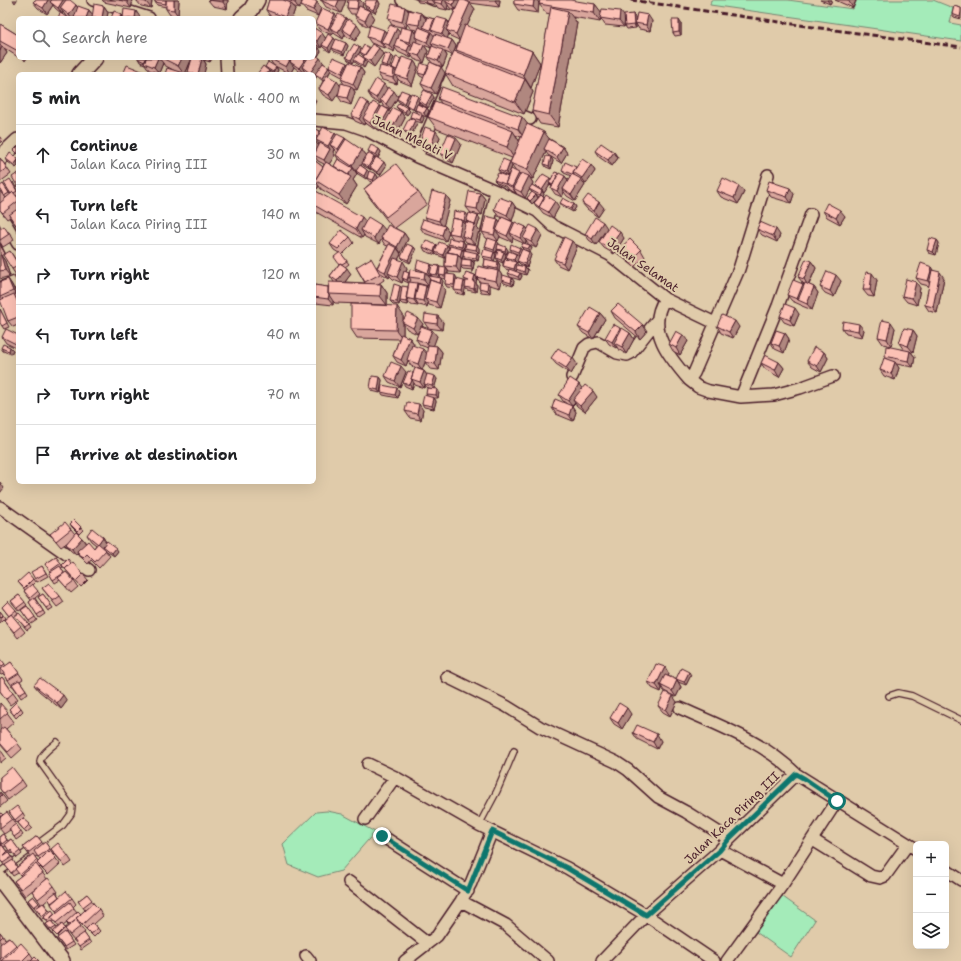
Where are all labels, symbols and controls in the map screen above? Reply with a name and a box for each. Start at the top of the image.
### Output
search box [16,16,316,60]
icon: search [30,27,52,49]
text: Search here [62,28,148,48]
text: 5 min [32,87,80,109]
text: Walk · 400 m [213,90,300,107]
street label: Jalan Melati V [370,112,454,164]
text: Continue [70,136,138,156]
icon: ahead [32,144,54,166]
text: 30 m [266,146,300,163]
text: Jalan Kaca Piring III [70,156,207,173]
text: Turn left [70,196,138,216]
icon: left [32,204,54,226]
text: 140 m [261,206,300,223]
text: Jalan Kaca Piring III [70,216,207,233]
street label: Jalan Selamat [604,234,682,296]
icon: right [32,264,54,286]
text: Turn right [70,265,150,285]
text: 120 m [262,266,300,283]
icon: left [32,324,54,346]
text: Turn left [70,325,138,345]
text: 40 m [266,326,300,343]
icon: right [32,384,54,406]
text: Turn right [70,385,150,405]
text: 70 m [266,386,300,403]
icon: arrive [32,444,54,466]
text: Arrive at destination [70,445,238,465]
street label: Jalan Kaca Piring III [681,768,783,868]
route start [828,792,846,810]
route end [373,827,391,845]
map controls [913,841,949,949]
button: + [913,841,949,877]
button: − [913,877,949,913]
button: layers [913,913,949,949]

